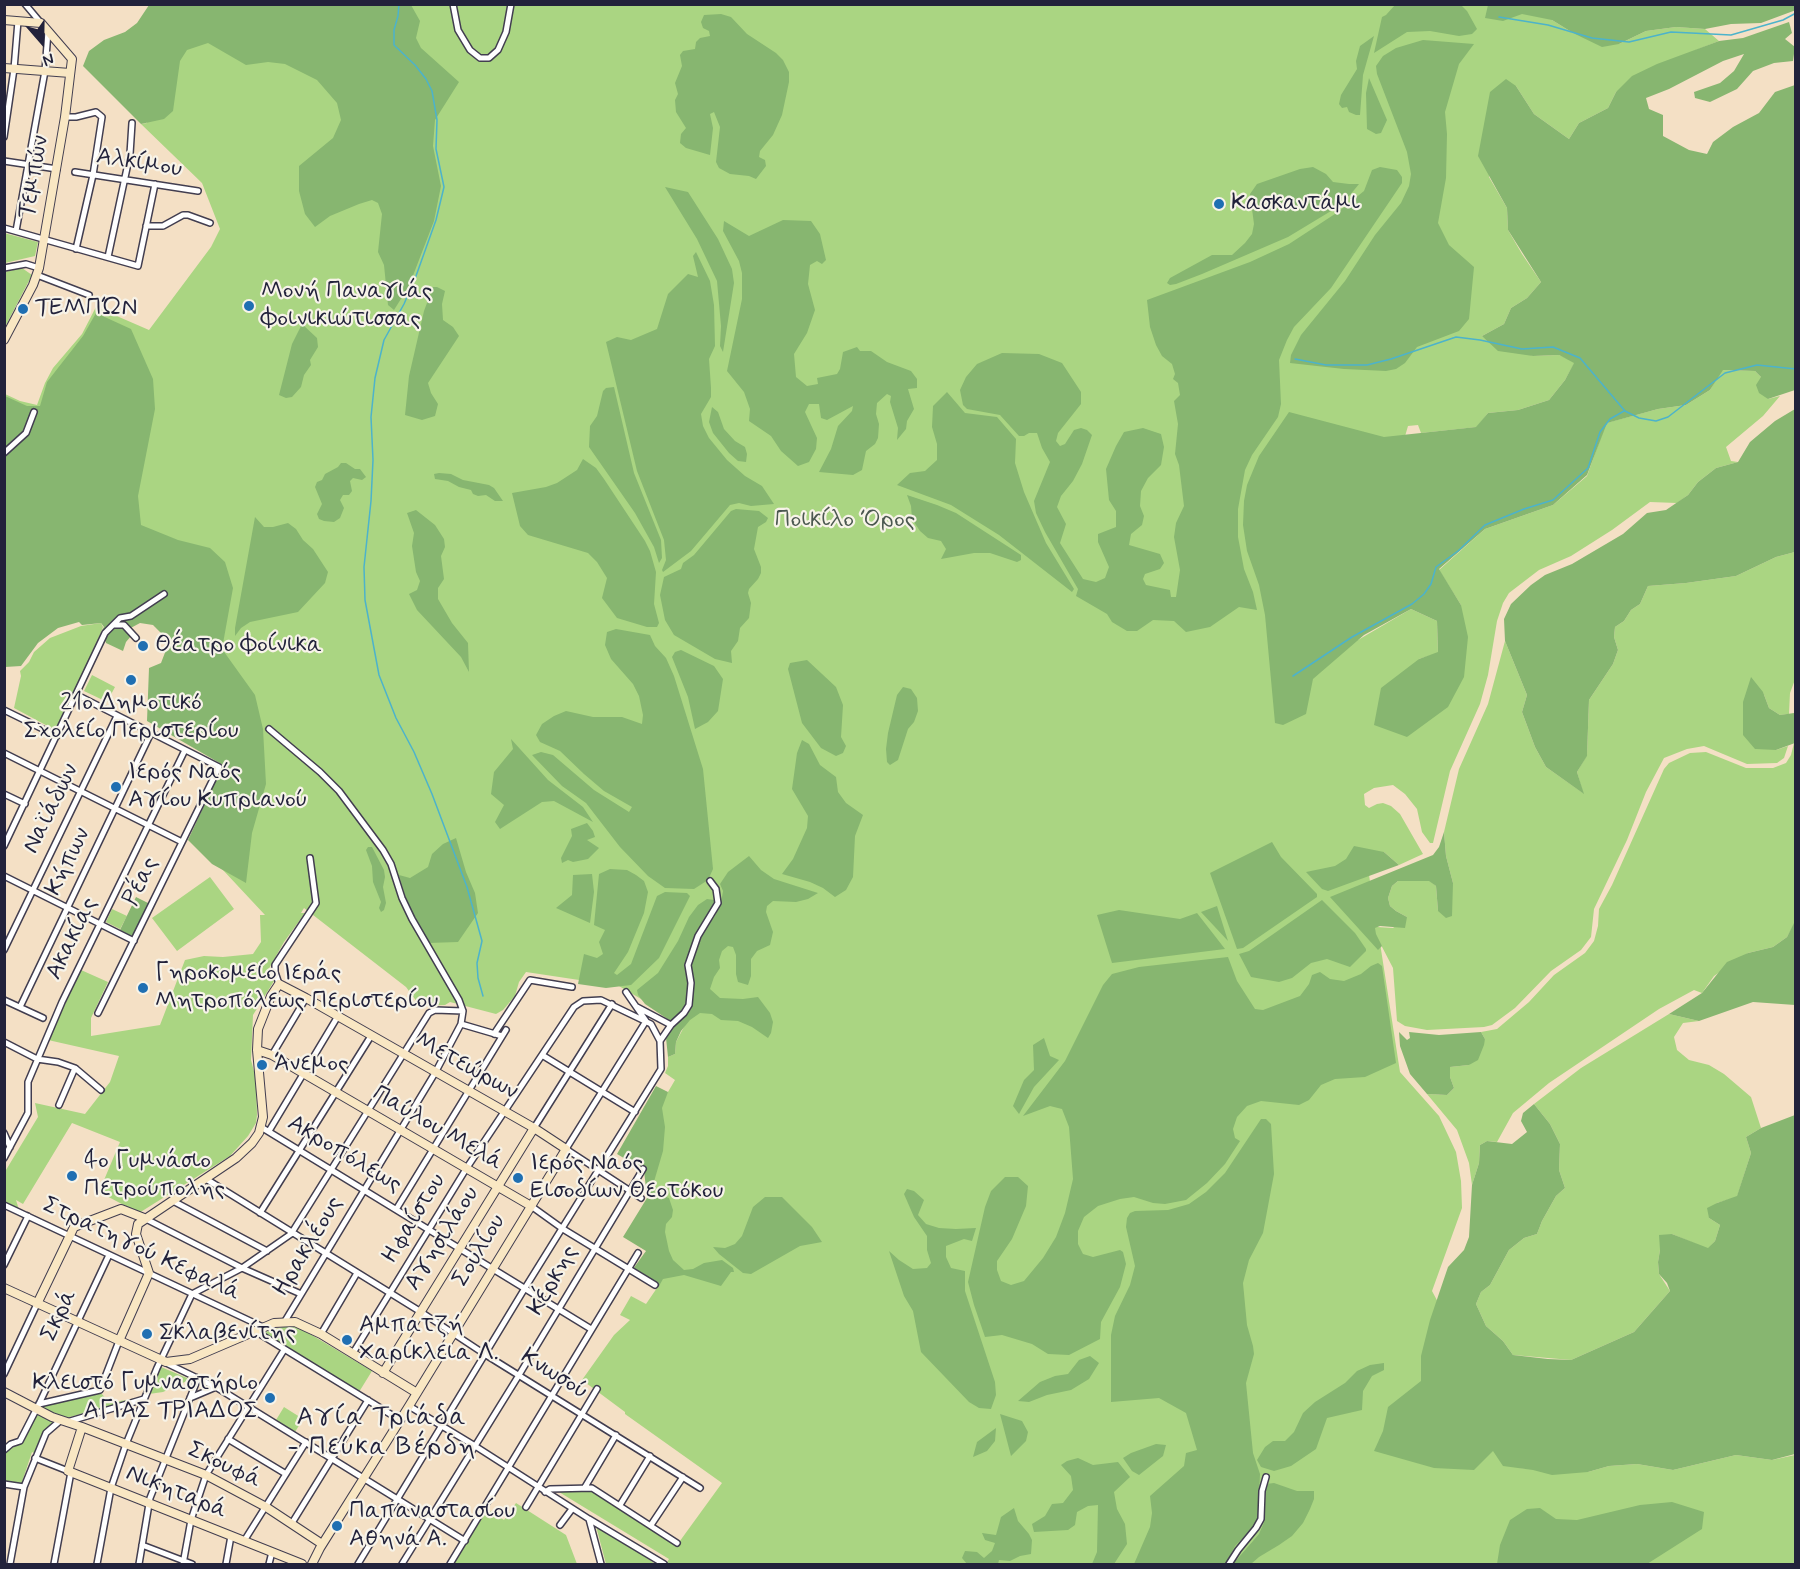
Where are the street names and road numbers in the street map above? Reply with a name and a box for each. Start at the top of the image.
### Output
street label: Τεμπών [14,133,56,221]
street label: Αλκίμου [94,143,184,185]
street label: Ναϊάδων [18,759,86,859]
street label: Κήπων [40,823,98,901]
street label: Ρέας [118,853,166,911]
street label: Ακακίας [41,893,105,985]
street label: Μετεώρων [409,1027,523,1107]
street label: Παύλου Μελά [367,1080,507,1178]
street label: Ακροπόλεως [282,1110,406,1200]
street label: Ηφαίστου [377,1169,453,1269]
street label: Αγησιλάου [400,1181,486,1297]
street label: Στρατηγού Κεφαλά [38,1192,244,1308]
street label: Ηρακλέους [268,1192,350,1302]
street label: Σουλίου [447,1210,513,1292]
street label: Κέρκης [522,1241,586,1321]
street label: Σκρά [36,1285,84,1347]
street label: Κνωσού [515,1343,593,1407]
street label: Σκουφά [183,1437,265,1495]
street label: Νικηταρά [121,1460,231,1526]

